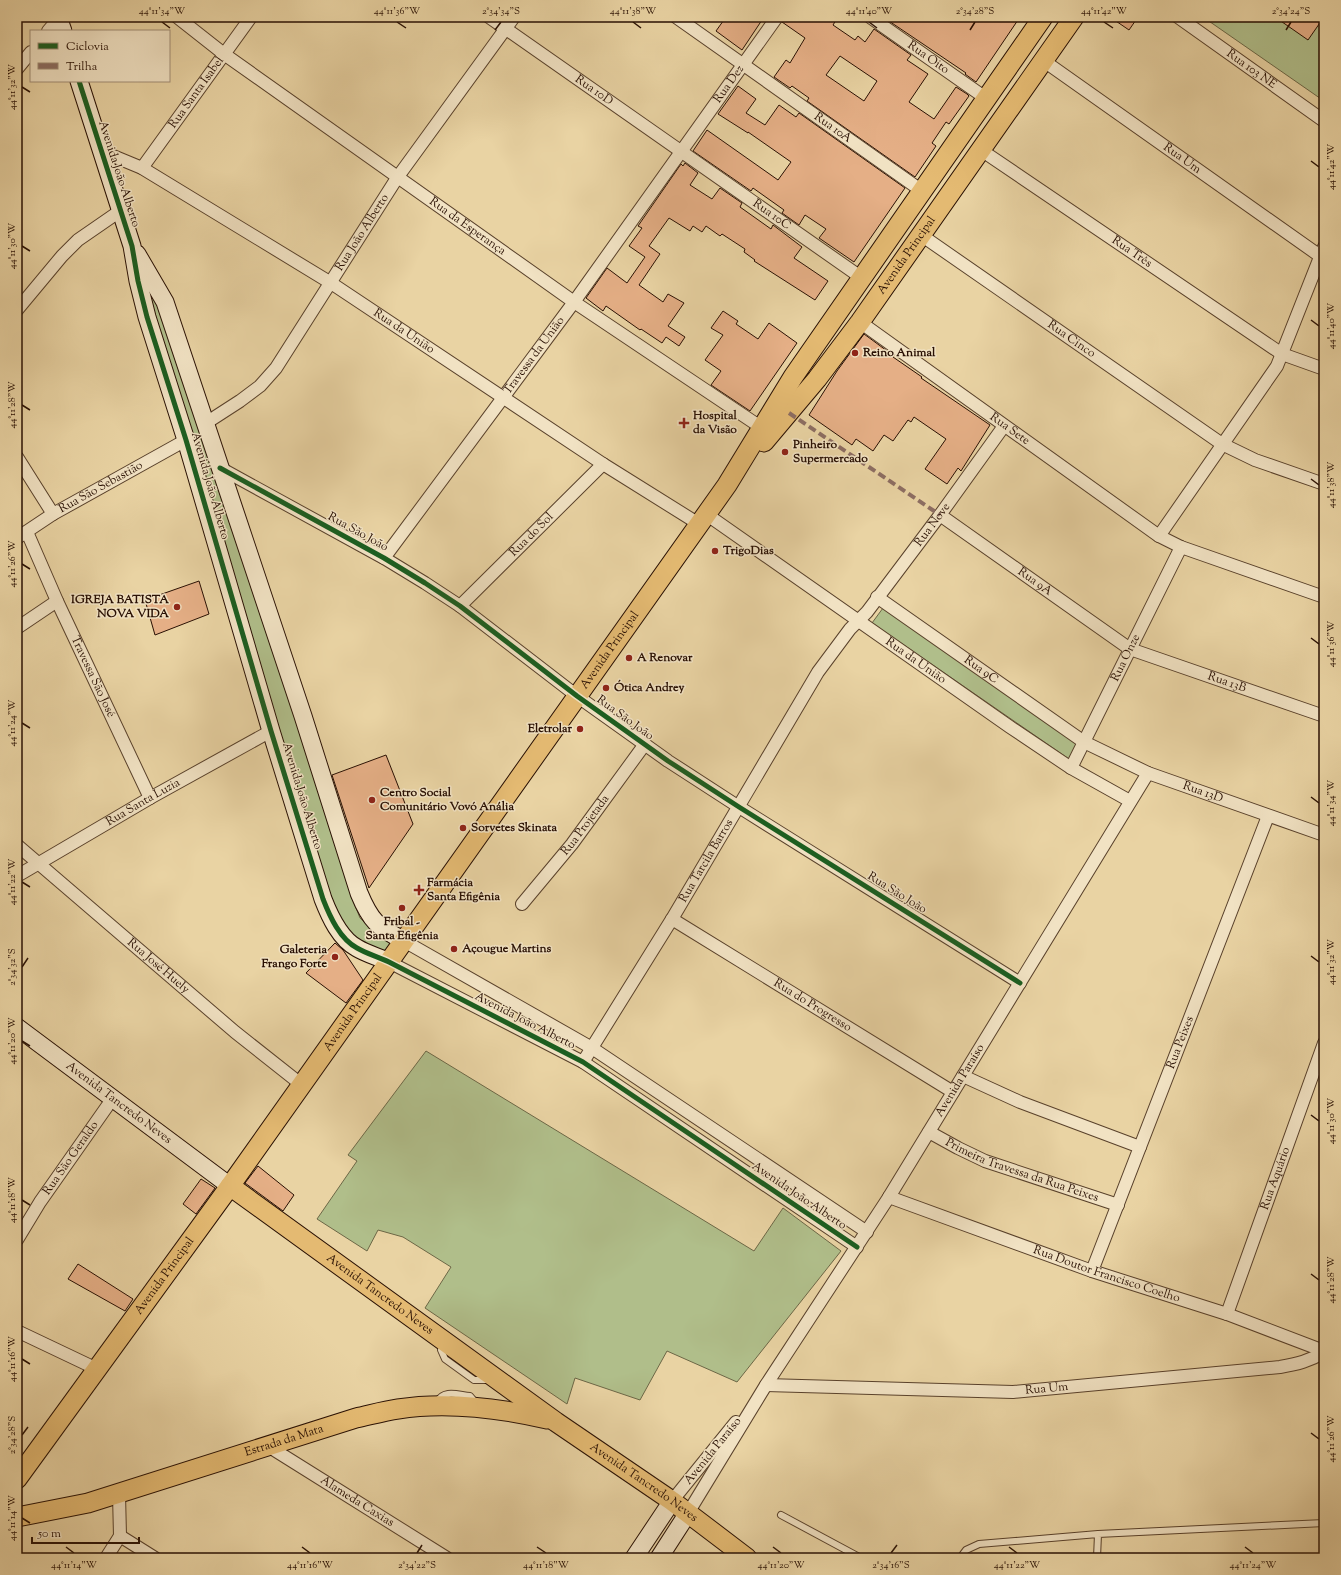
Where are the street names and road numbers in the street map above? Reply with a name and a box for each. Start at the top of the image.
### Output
street label: Rua Oito [903,37,953,79]
street label: Rua 103 NE [1223,45,1281,94]
street label: Rua Santa Isabel [164,52,229,132]
street label: Rua Dez [709,61,749,107]
street label: Rua 10D [571,71,617,110]
street label: Rua 10A [810,108,856,148]
street label: Avenida João Alberto [93,118,145,230]
street label: Rua Um [1159,139,1205,178]
street label: Rua João Alberto [331,190,394,275]
street label: Rua da Esperança [425,193,510,260]
street label: Rua 10C [749,195,795,235]
street label: Avenida Principal [873,212,941,298]
street label: Rua Três [1108,232,1156,272]
street label: Rua da União [369,304,438,359]
street label: Travessa da União [499,312,570,399]
street label: Rua Cinco [1043,316,1099,363]
street label: Rua Sete [986,408,1034,450]
street label: Avenida João Alberto [186,430,234,542]
street label: Rua São Sebastião [55,456,147,518]
street label: Rua Nove [910,499,955,550]
street label: Rua São João [324,508,392,556]
street label: Rua do Sol [505,508,558,561]
street label: Rua 9A [1014,563,1056,601]
street label: Avenida Principal [576,607,644,693]
street label: Rua Onze [1106,631,1145,685]
street label: Travessa São José [66,633,120,721]
street label: Rua da União [882,633,950,689]
street label: Rua 9C [960,651,1002,688]
street label: Rua 13B [1205,667,1249,698]
street label: Rua São João [593,691,658,745]
street label: Avenida João Alberto [277,740,327,852]
street label: Rua Santa Luzia [103,774,184,831]
street label: Rua 13D [1180,777,1226,808]
street label: Rua Projetada [557,791,614,860]
street label: Rua Tarcila Barros [675,815,738,906]
street label: Rua São João [864,868,930,919]
street label: Rua José Huely [123,934,193,998]
street label: Avenida Principal [319,969,387,1055]
street label: Rua do Progresso [770,975,855,1037]
street label: Avenida João Alberto [471,988,579,1054]
street label: Rua Peixes [1162,1013,1199,1072]
street label: Avenida Paraíso [931,1040,990,1121]
street label: Avenida Tancredo Neves [62,1057,176,1149]
street label: Rua São Geraldo [38,1117,103,1199]
street label: Primeira Travessa da Rua Peixes [942,1134,1101,1207]
street label: Rua Aquário [1256,1144,1295,1212]
street label: Avenida João Alberto [748,1158,850,1235]
street label: Avenida Principal [130,1233,199,1318]
street label: Rua Doutor Francisco Coelho [1031,1241,1183,1308]
street label: Avenida Tancredo Neves [323,1250,437,1340]
street label: Rua Um [1024,1378,1069,1400]
street label: Avenida Paraíso [680,1413,746,1489]
street label: Estrada da Mata [242,1420,326,1462]
street label: Avenida Tancredo Neves [586,1438,702,1527]
street label: Alameda Caxias [317,1472,398,1532]

